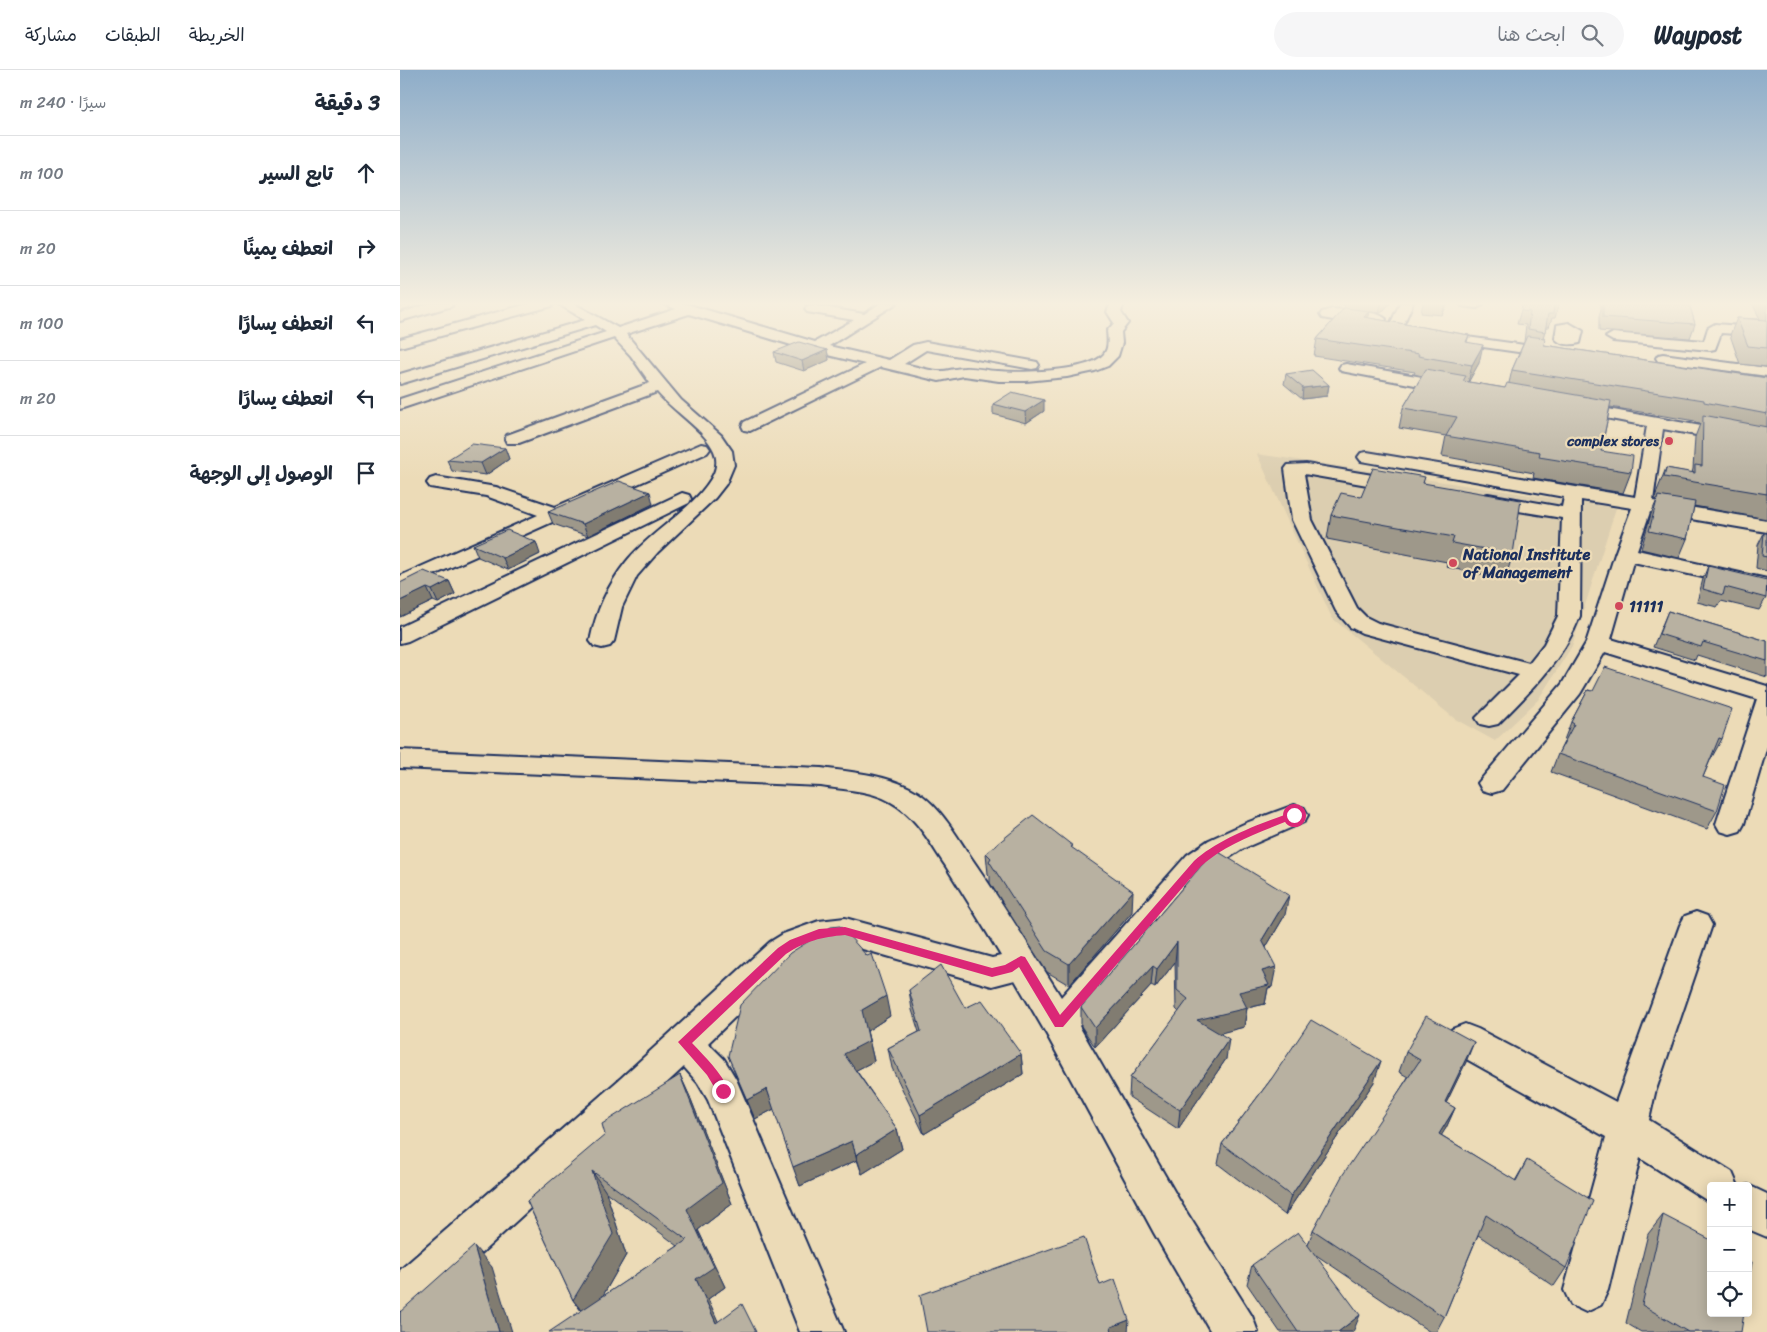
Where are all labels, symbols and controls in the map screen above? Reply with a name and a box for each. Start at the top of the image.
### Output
search box [1274,12,1624,57]
text: Waypost [1654,14,1742,56]
text: ابحث هنا [1497,18,1566,51]
text: مشاركة [25,19,77,51]
text: الطبقات [105,19,161,51]
text: الخريطة [189,19,245,51]
icon: search [1578,21,1606,49]
text: 3 دقيقة [315,84,380,122]
text: سيرًا · 240 m [20,88,106,117]
text: تابع السير [260,157,333,190]
text: 100 m [20,159,64,188]
icon: ahead [352,159,380,187]
text: انعطف يمينًا [243,232,333,265]
text: 20 m [20,234,56,263]
icon: right [352,234,380,262]
text: انعطف يسارًا [238,307,333,340]
text: 100 m [20,309,64,338]
icon: left [352,309,380,337]
text: انعطف يسارًا [238,382,333,415]
text: 20 m [20,384,56,413]
icon: left [352,384,380,412]
place label: complex stores [1566,429,1659,454]
marker: complex stores [1663,435,1675,447]
text: الوصول إلى الوجهة [190,457,333,490]
icon: arrive [352,459,380,487]
place label: National Institute of Management [1462,540,1591,587]
marker: National Institute of Management [1447,557,1459,569]
place label: 11111 [1629,592,1663,621]
marker: 11111 [1613,600,1625,612]
route start [1283,804,1306,827]
route end [712,1080,735,1103]
map controls [1707,1182,1752,1317]
button: + [1707,1182,1752,1227]
button: − [1707,1227,1752,1272]
button: locate [1707,1272,1752,1317]

